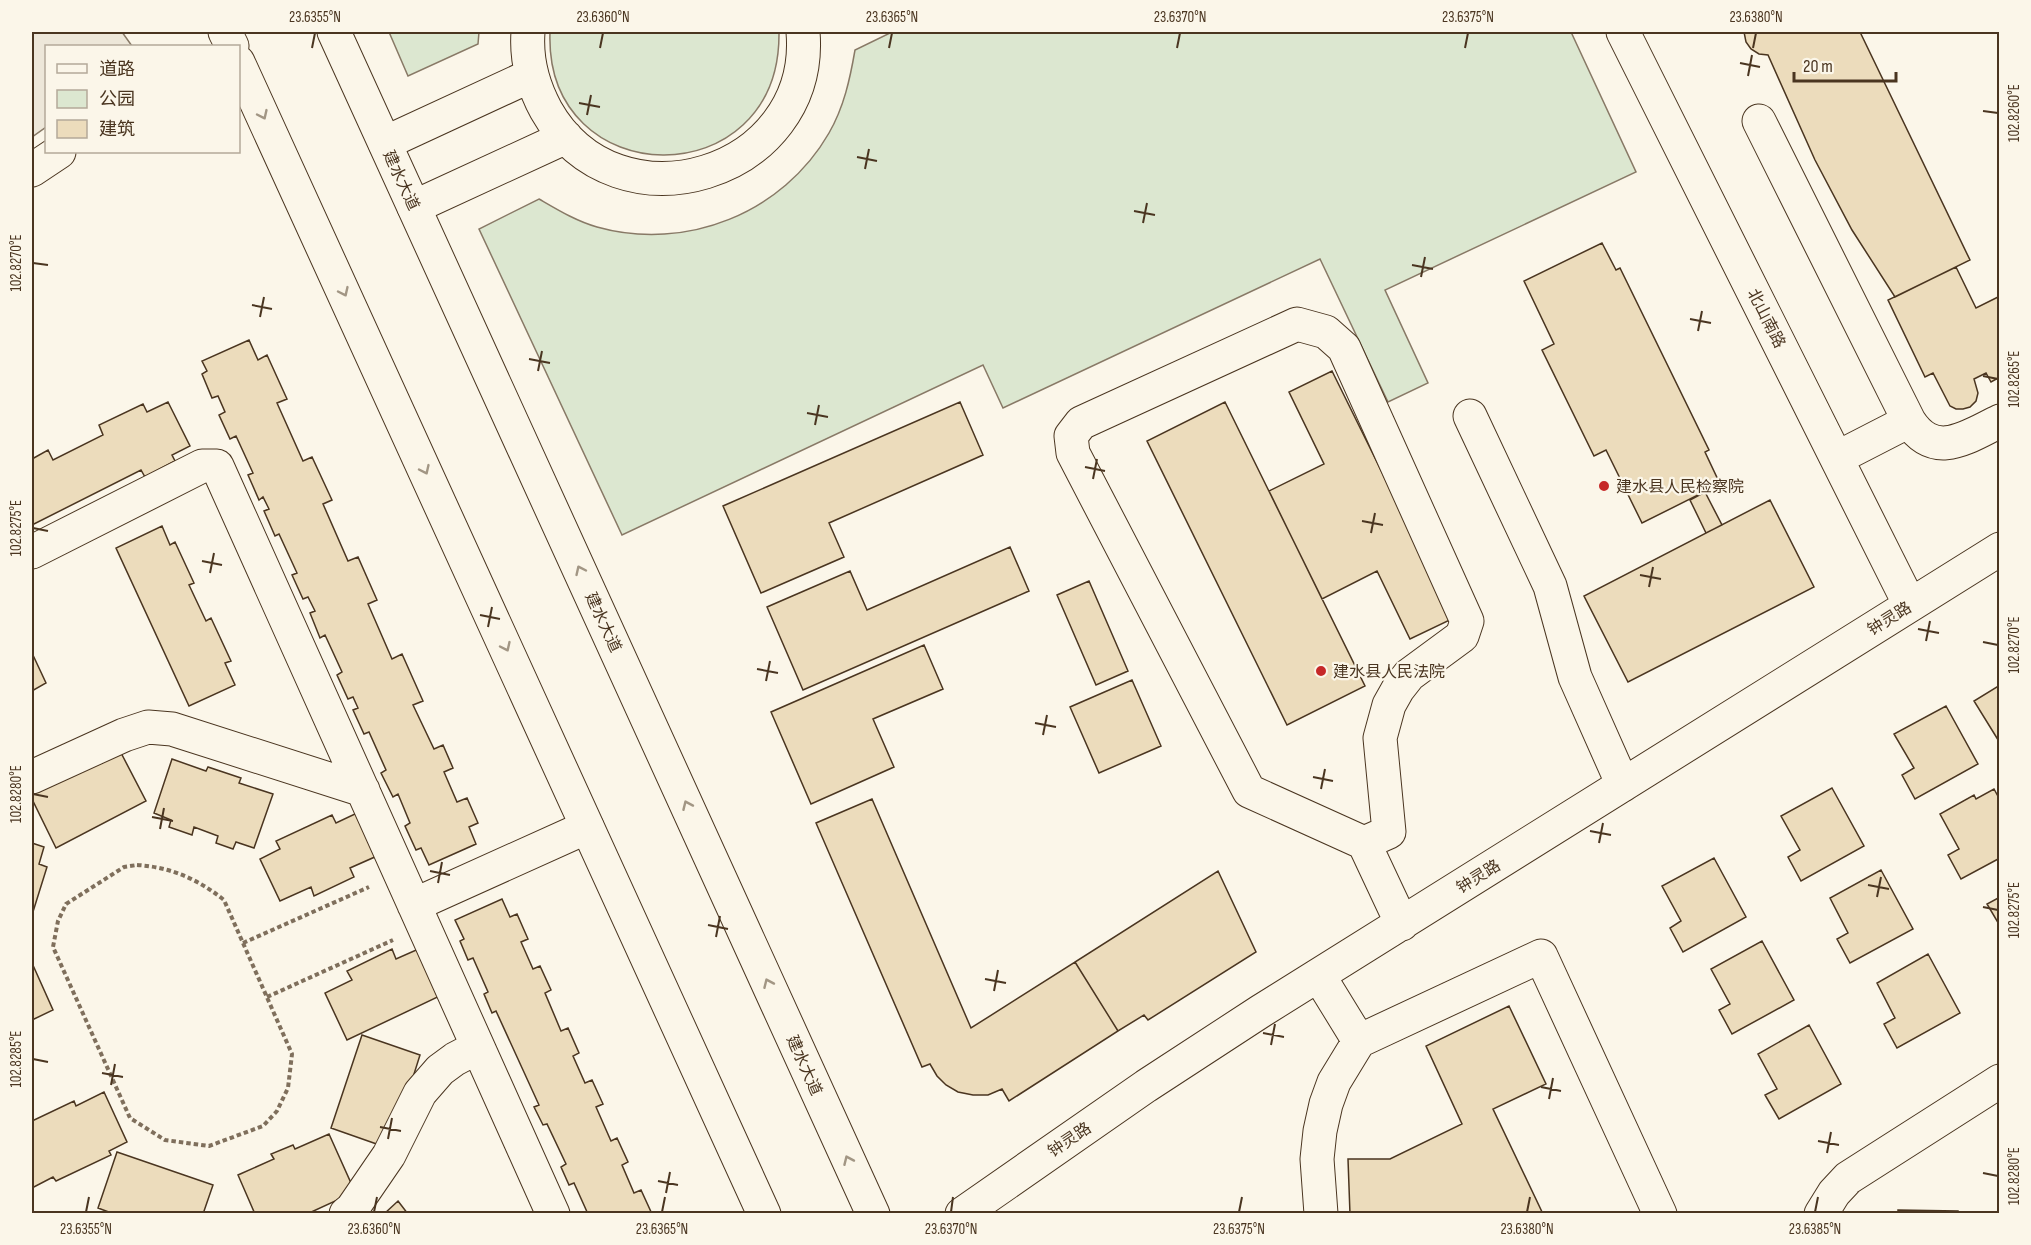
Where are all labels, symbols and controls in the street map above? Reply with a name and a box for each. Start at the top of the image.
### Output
text: 23.6355°N [289,8,341,27]
text: 23.6360°N [576,8,630,27]
text: 23.6365°N [866,8,918,27]
text: 23.6370°N [1154,8,1206,27]
text: 23.6375°N [1442,8,1494,27]
text: 23.6380°N [1729,8,1783,27]
legend [45,45,240,153]
scale bar [1794,45,1896,83]
text: 20 m [1803,56,1833,77]
text: 道路 [99,59,135,80]
text: 102.8260°E [2005,84,2024,142]
text: 公园 [99,89,135,110]
one-way arrow [255,109,267,120]
text: 建筑 [99,119,135,140]
street label: 建水大道 [379,148,423,214]
text: 102.8270°E [7,234,26,292]
one-way arrow [336,286,348,297]
street label: 北山南路 [1743,286,1789,352]
text: 102.8265°E [2005,350,2024,408]
one-way arrow [417,463,429,474]
place label: 建水县人民检察院 [1616,478,1744,497]
marker: 建水县人民检察院 [1597,479,1611,493]
text: 102.8275°E [7,500,26,556]
one-way arrow [576,566,588,577]
street label: 建水大道 [581,590,625,656]
street label: 钟灵路 [1864,598,1915,640]
text: 102.8270°E [2005,616,2024,674]
one-way arrow [498,641,510,652]
place label: 建水县人民法院 [1333,663,1445,682]
marker: 建水县人民法院 [1314,664,1328,678]
text: 102.8280°E [7,765,26,823]
one-way arrow [683,801,695,812]
street label: 钟灵路 [1453,856,1504,898]
text: 102.8275°E [2005,882,2024,938]
one-way arrow [763,978,775,989]
text: 102.8285°E [7,1030,26,1088]
street label: 建水大道 [782,1033,825,1099]
street label: 钟灵路 [1045,1119,1095,1162]
text: 102.8280°E [2005,1147,2024,1205]
one-way arrow [844,1156,856,1167]
text: 23.6355°N [60,1220,112,1239]
text: 23.6360°N [347,1220,401,1239]
text: 23.6365°N [636,1220,688,1239]
text: 23.6370°N [925,1220,977,1239]
text: 23.6375°N [1213,1220,1265,1239]
text: 23.6380°N [1500,1220,1554,1239]
text: 23.6385°N [1789,1220,1841,1239]

